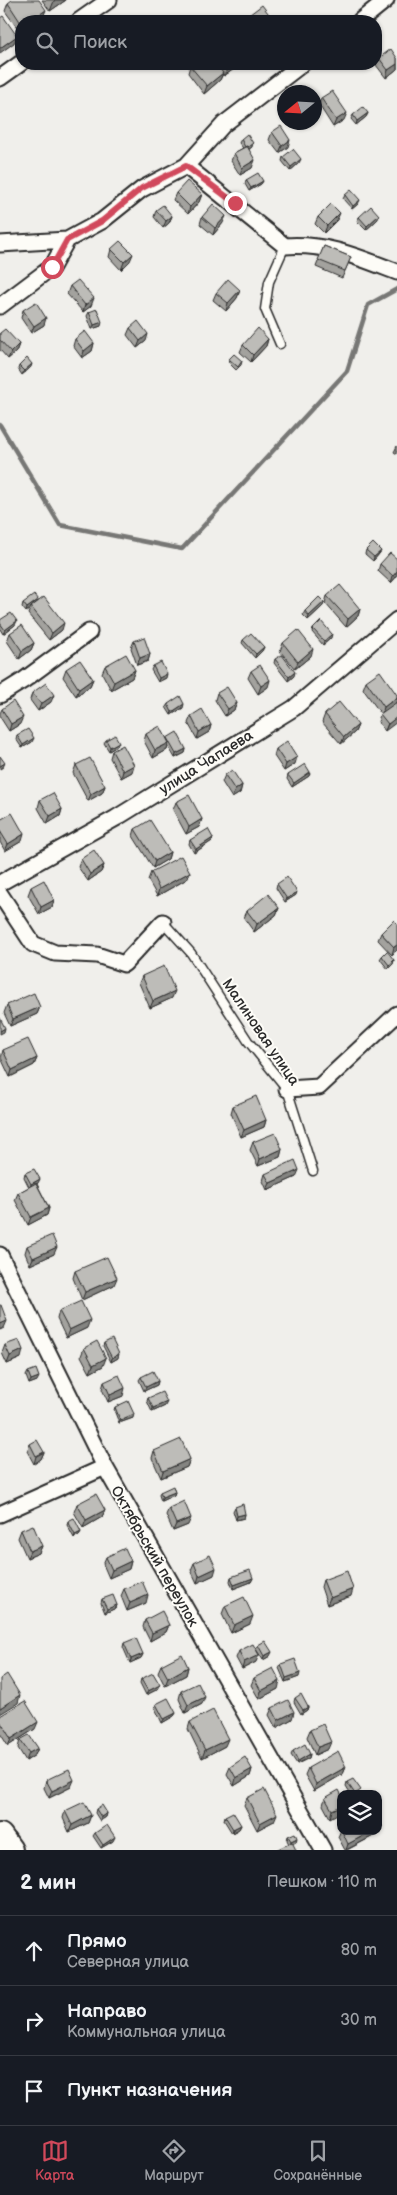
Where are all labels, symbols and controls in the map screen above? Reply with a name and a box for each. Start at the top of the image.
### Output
search box [15,15,382,70]
icon: search [33,29,61,57]
text: Поиск [73,31,127,54]
north arrow [277,85,322,130]
route end [224,192,247,215]
route start [41,256,64,279]
street label: улица Чапаева [156,726,257,799]
street label: Малиновая улица [218,975,304,1090]
street label: Октябрьский переулок [106,1482,203,1630]
map controls [337,1790,382,1835]
button: layers [337,1790,382,1835]
text: 2 мин [20,1870,76,1895]
text: Пешком · 110 m [267,1873,377,1892]
text: Прямо [67,1930,127,1953]
icon: ahead [20,1937,48,1965]
text: 80 m [341,1941,377,1960]
text: Северная улица [67,1953,189,1972]
text: Направо [67,2000,147,2023]
icon: right [20,2007,48,2035]
text: 30 m [340,2011,377,2030]
text: Коммунальная улица [67,2023,226,2042]
icon: arrive [20,2077,48,2105]
text: Пункт назначения [67,2079,232,2102]
tab: Карта [35,2137,74,2184]
tab: Маршрут [144,2137,204,2184]
tab: Сохранённые [274,2137,362,2184]

